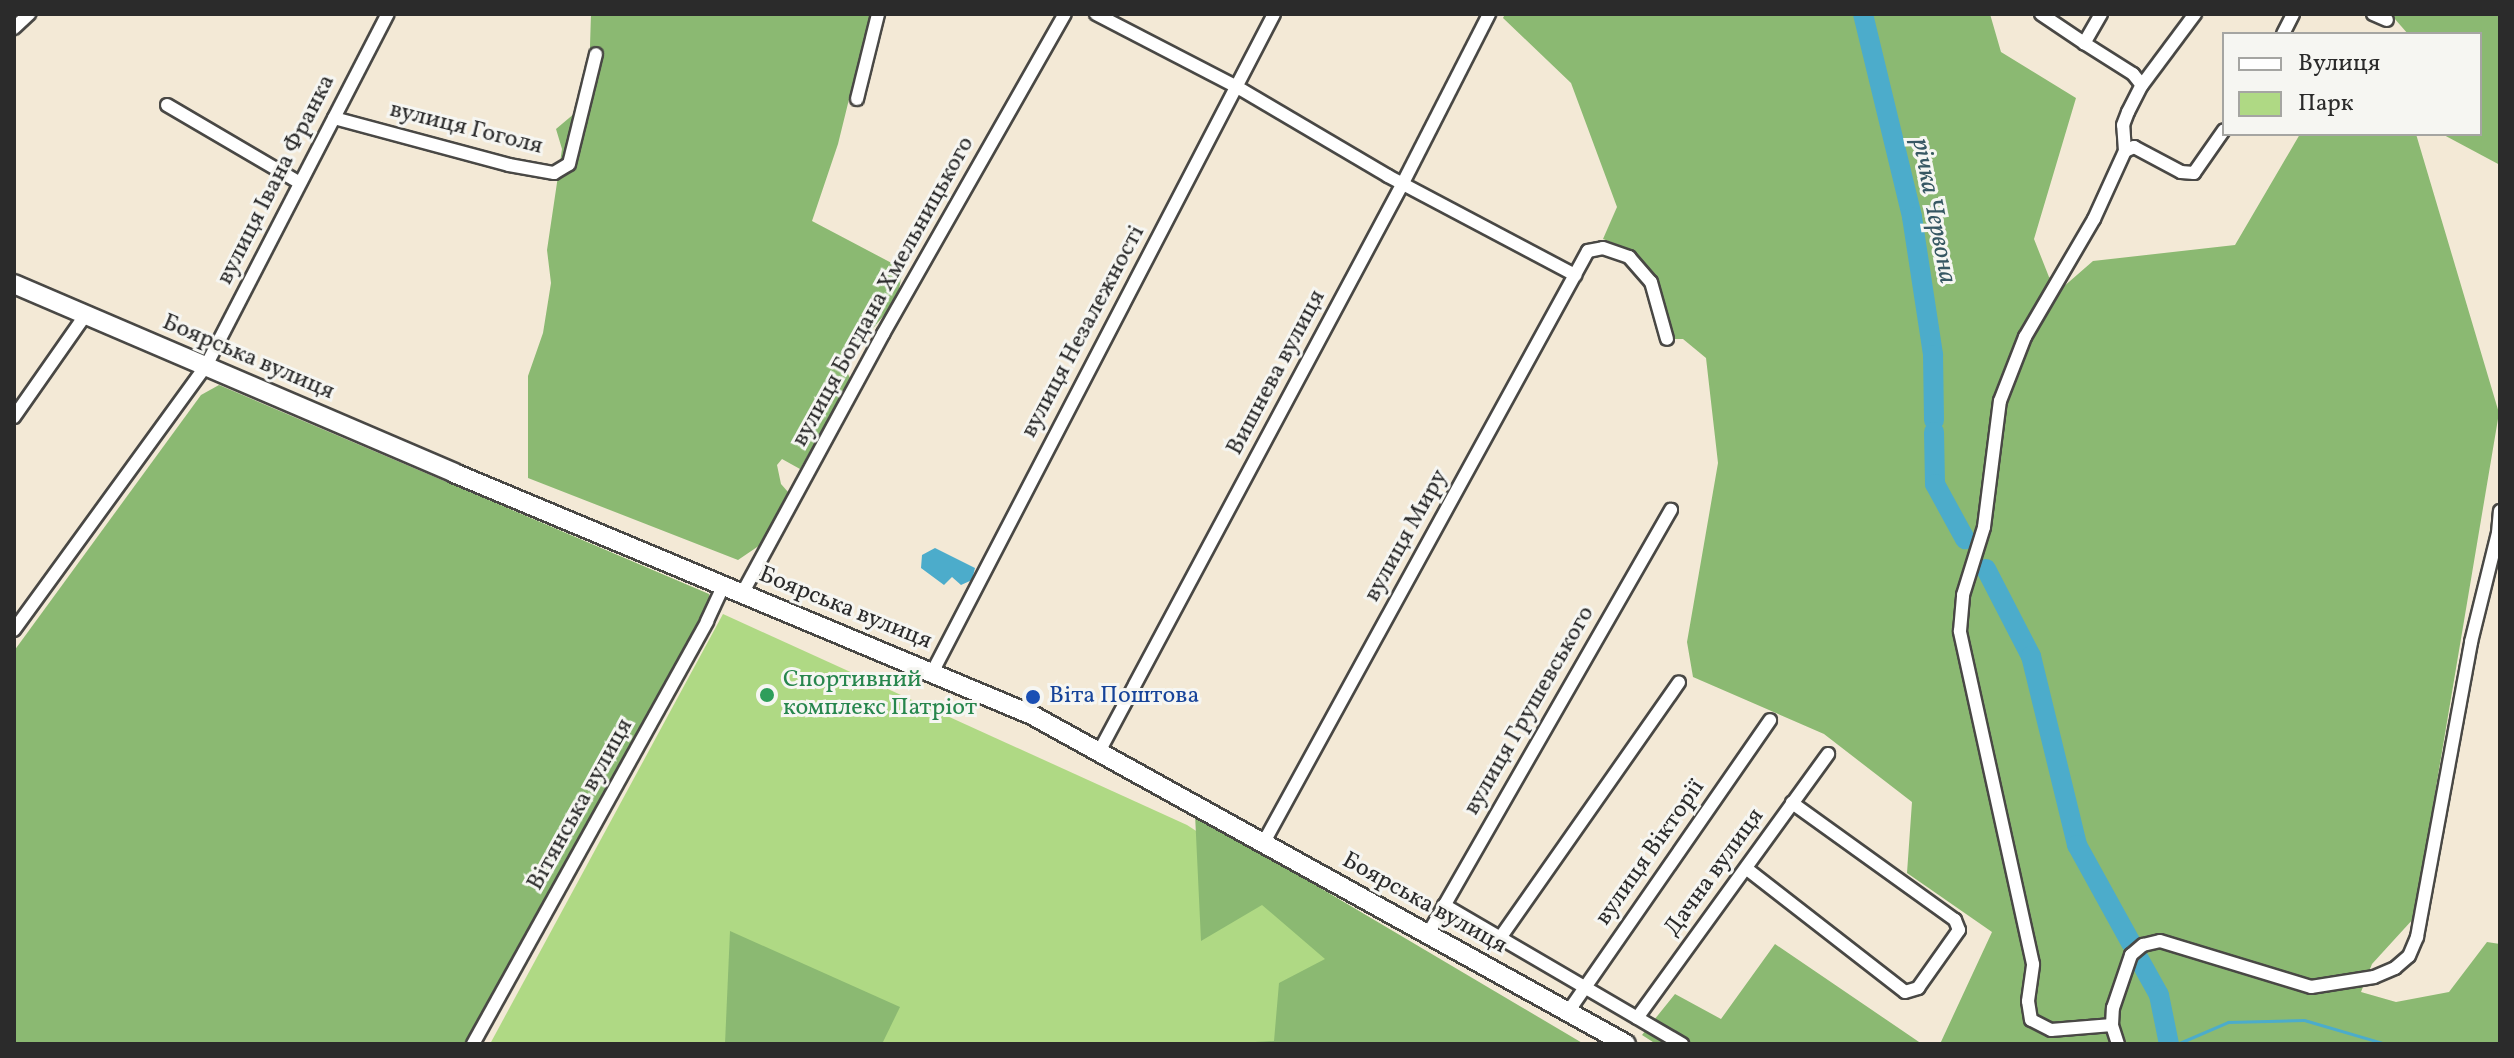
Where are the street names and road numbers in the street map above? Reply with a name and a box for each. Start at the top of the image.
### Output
street label: вулиця Івана Франка [212,70,342,290]
street label: вулиця Гоголя [387,96,545,162]
street label: вулиця Богдана Хмельницького [787,132,981,452]
street label: вулиця Незалежності [1016,221,1152,443]
street label: Вишнева вулиця [1221,285,1333,461]
street label: Боярська вулиця [158,309,338,407]
street label: вулиця Миру [1359,465,1455,607]
street label: Боярська вулиця [754,561,936,657]
street label: вулиця Грушевського [1458,601,1602,821]
street label: Вітянська вулиця [522,714,640,896]
street label: вулиця Вікторії [1590,775,1712,931]
street label: Дачна вулиця [1659,803,1771,943]
street label: Боярська вулиця [1337,847,1511,961]

